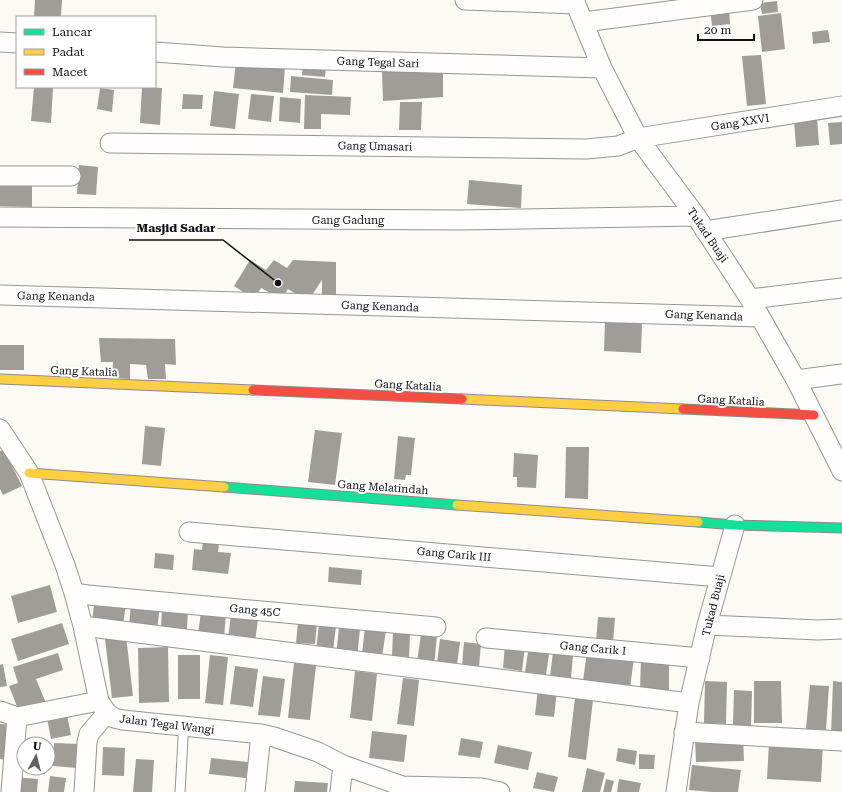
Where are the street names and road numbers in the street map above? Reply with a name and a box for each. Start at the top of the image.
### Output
street label: Gang Tegal Sari [336,55,420,70]
street label: Gang XXVI [710,111,770,134]
street label: Gang Umasari [338,139,413,154]
street label: Tukad Buaji [685,205,731,266]
street label: Gang Gadung [312,214,385,227]
street label: Gang Kenanda [17,289,95,304]
street label: Gang Kenanda [341,299,419,314]
street label: Gang Kenanda [665,308,743,323]
street label: Gang Katalia [50,364,118,379]
street label: Gang Katalia [374,377,442,394]
street label: Gang Katalia [697,392,765,409]
street label: Gang Melatindah [337,478,429,497]
street label: Gang Carik III [416,545,492,564]
street label: Tukad Buaji [700,572,728,637]
street label: Gang 45C [229,602,281,619]
street label: Gang Carik I [559,639,627,658]
street label: Jalan Tegal Wangi [119,712,216,737]

